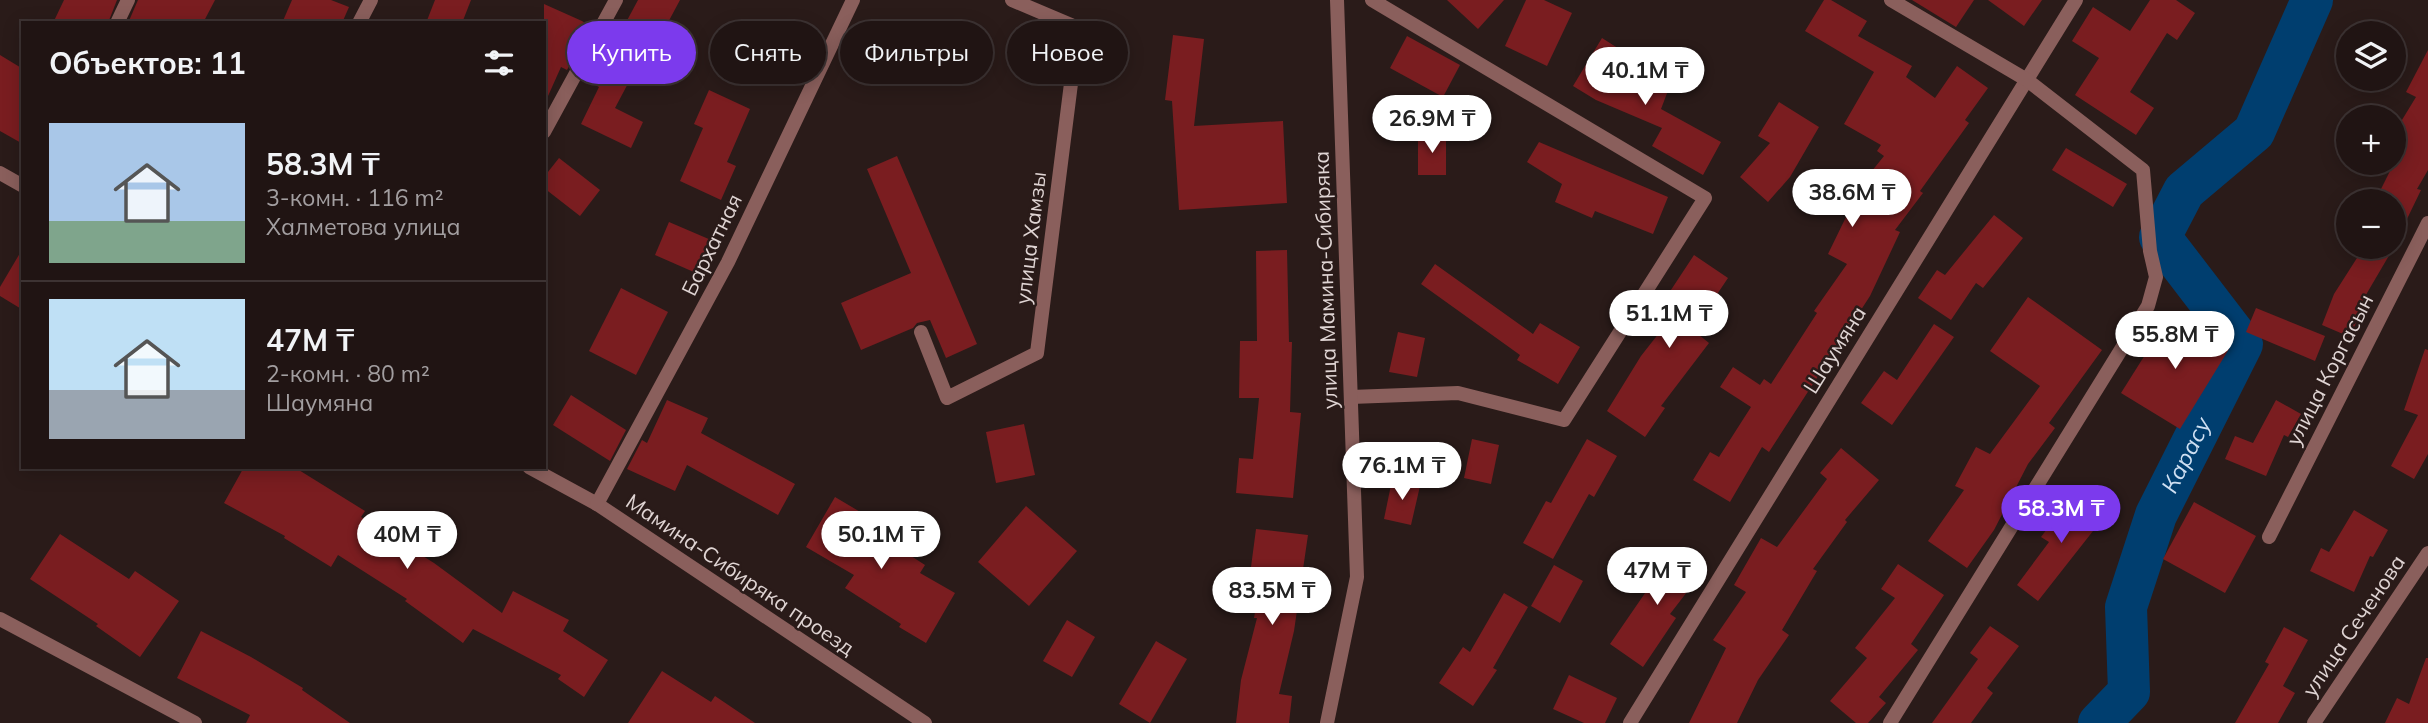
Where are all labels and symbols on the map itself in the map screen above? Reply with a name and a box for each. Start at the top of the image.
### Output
pin: 40.1M ₸ [1580,48,1710,107]
pin: 26.9M ₸ [1367,96,1497,155]
street label: улица Мамина-Сибиряка [1307,150,1343,410]
street label: улица Хамзы [1009,170,1051,306]
pin: 38.6M ₸ [1787,170,1917,229]
street label: Бархатная [675,189,747,300]
pin: 51.1M ₸ [1604,290,1734,350]
street label: улица Коргасын [2280,290,2378,450]
street label: Шаумяна [1797,301,1871,398]
pin: 55.8M ₸ [2110,312,2240,371]
water label: Карасу [2154,412,2217,498]
pin: 76.1M ₸ [1337,442,1467,502]
pin: 58.3M ₸ [1996,486,2126,545]
street label: Мамина-Сибиряка проезд [621,488,860,661]
pin: 40M ₸ [358,512,456,571]
pin: 50.1M ₸ [816,512,946,571]
pin: 47M ₸ [1608,548,1706,607]
street label: улица Сеченова [2296,550,2410,701]
pin: 83.5M ₸ [1207,568,1337,627]

